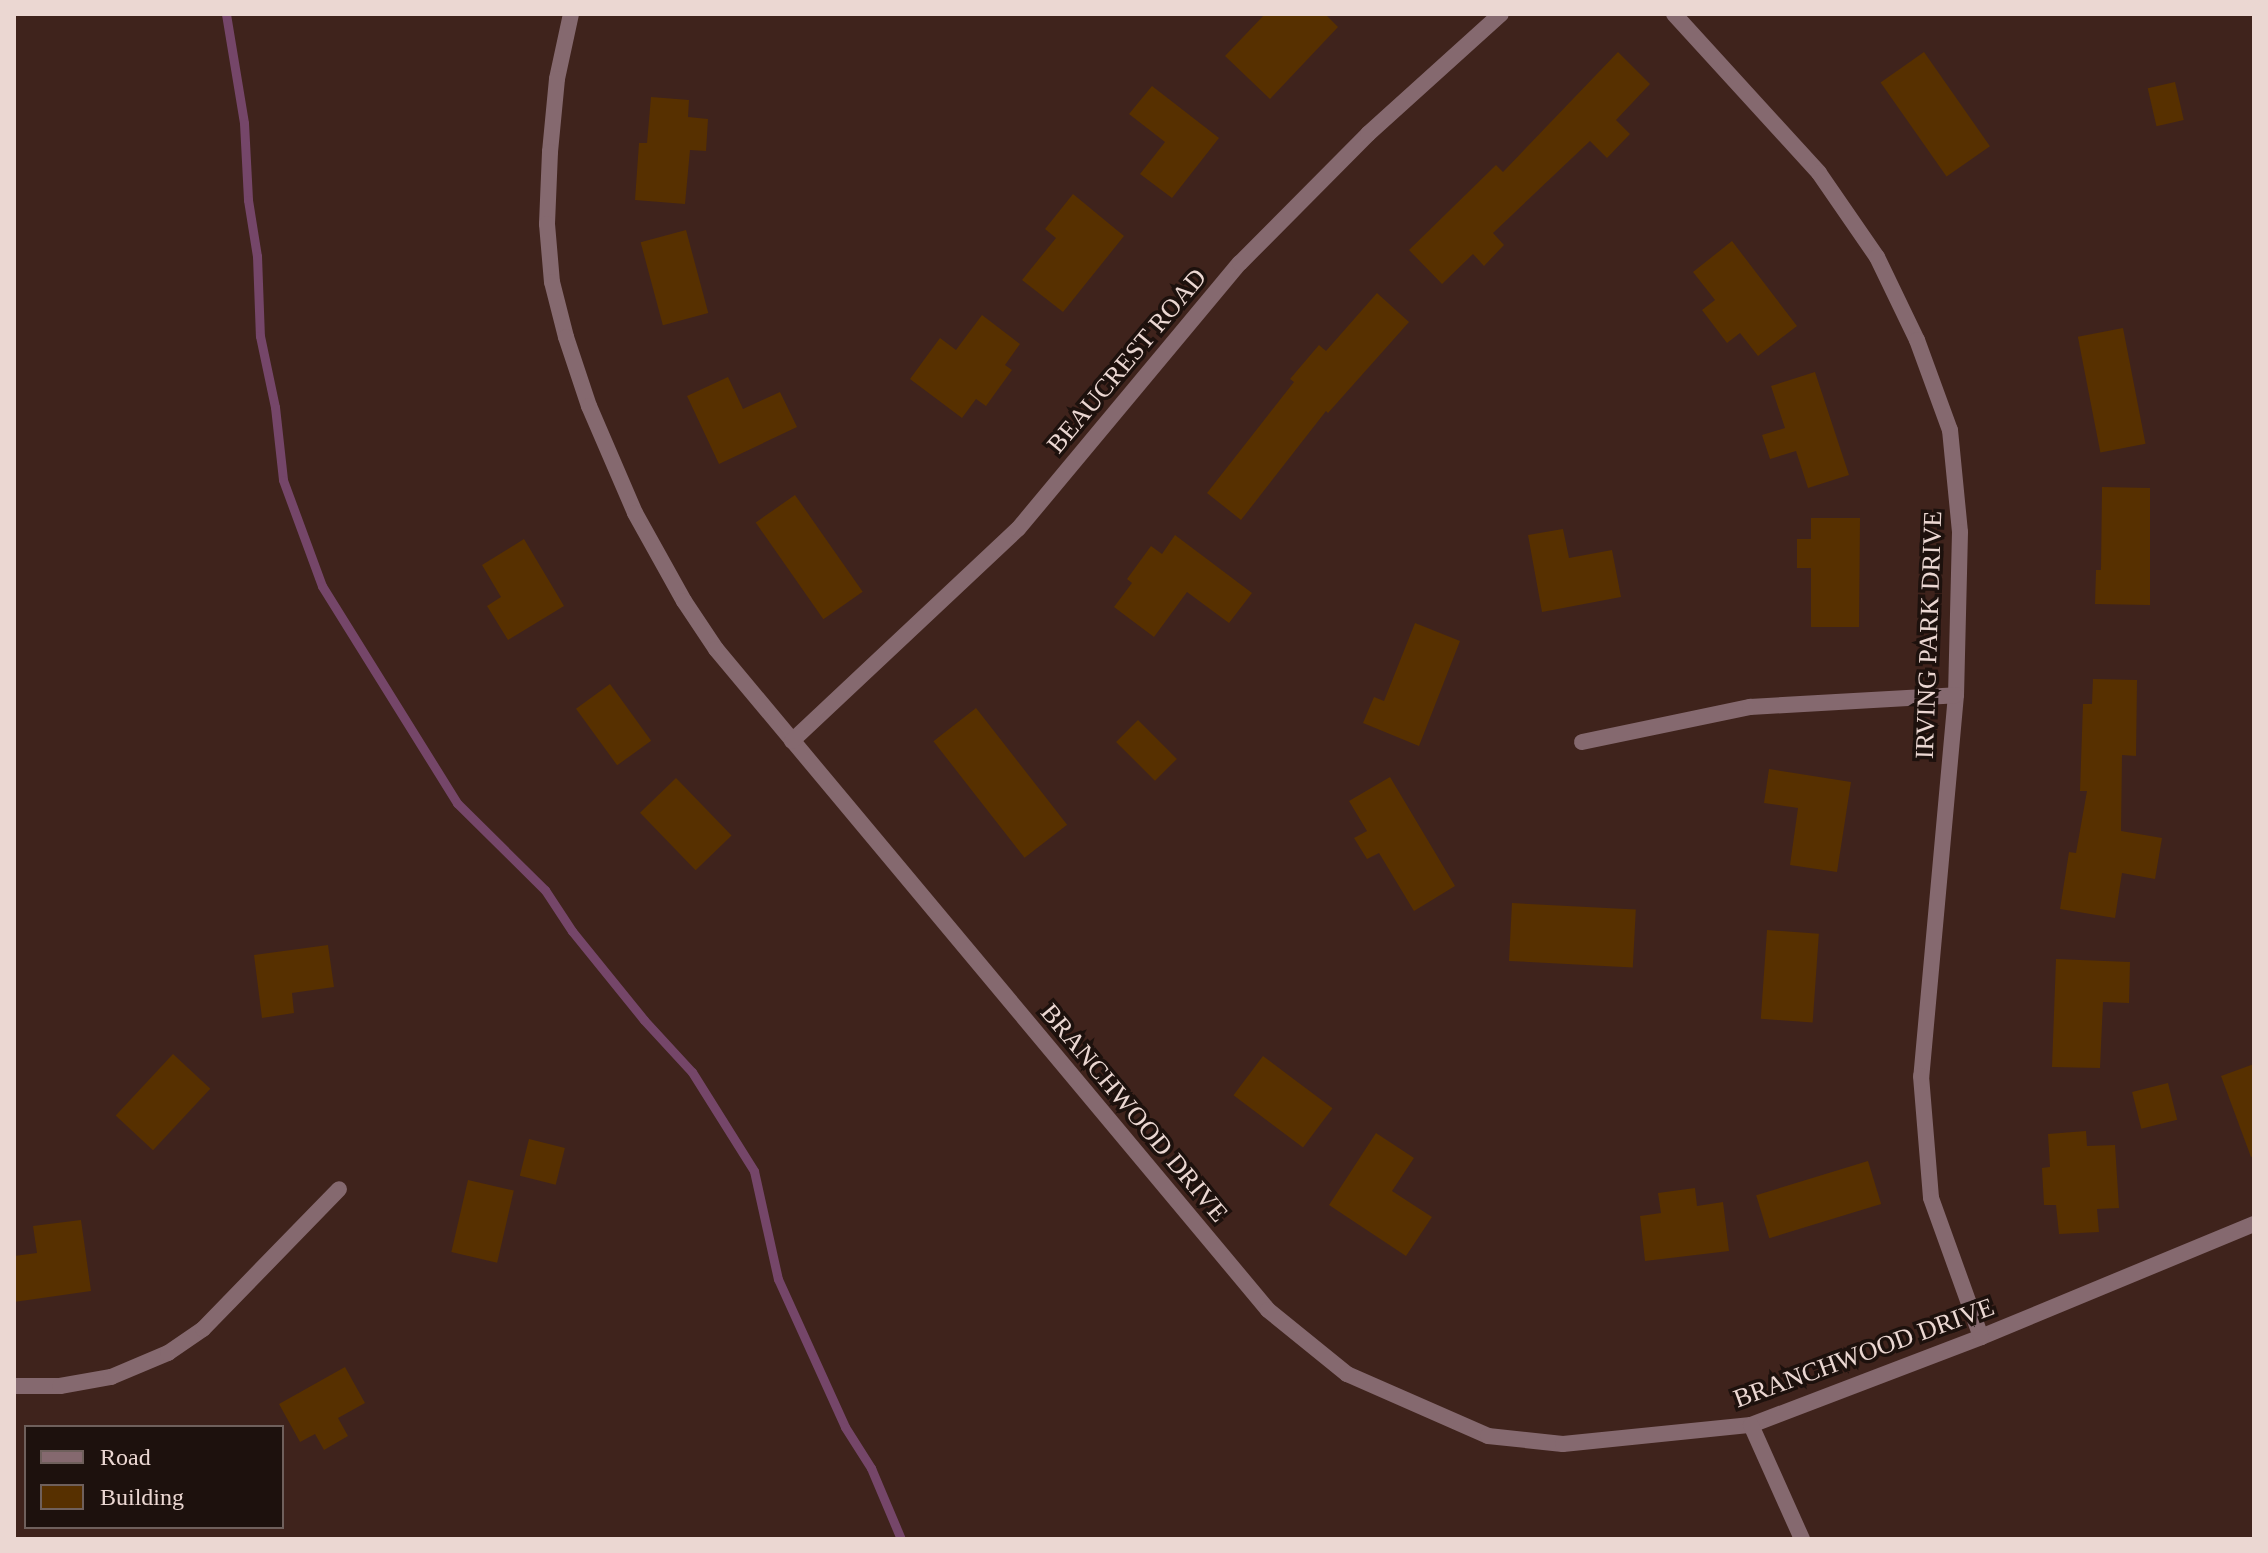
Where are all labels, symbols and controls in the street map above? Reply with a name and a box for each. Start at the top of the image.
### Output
street label: BEAUCREST ROAD [1041,262,1213,460]
street label: IRVING PARK DRIVE [1909,510,1949,760]
street label: BRANCHWOOD DRIVE [1034,998,1234,1228]
street label: BRANCHWOOD DRIVE [1729,1291,1999,1415]
legend [24,1425,284,1529]
text: Road [100,1444,151,1470]
text: Building [100,1484,184,1510]

